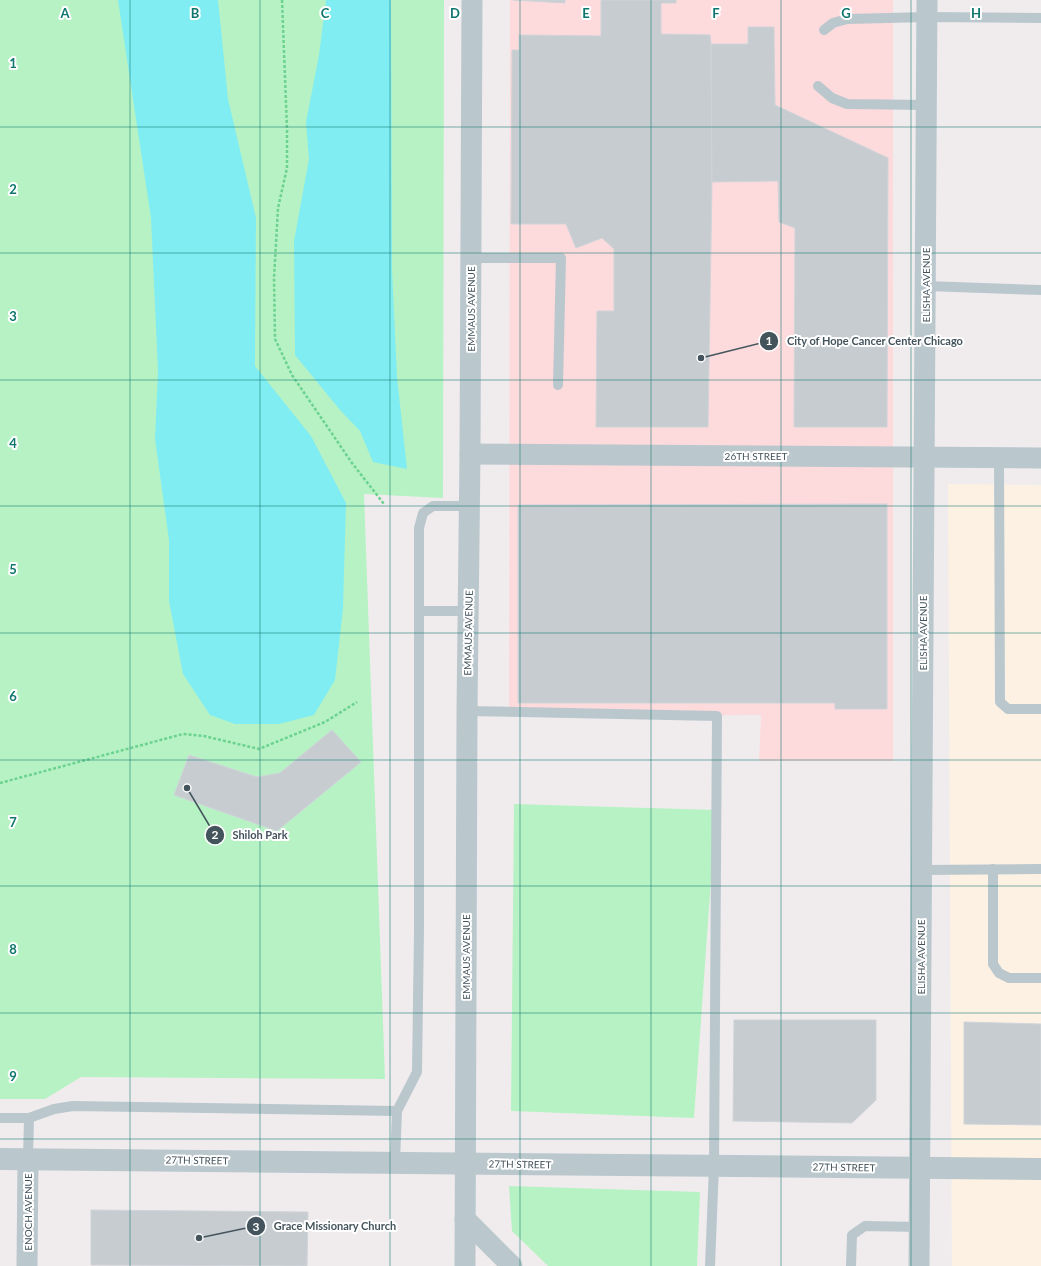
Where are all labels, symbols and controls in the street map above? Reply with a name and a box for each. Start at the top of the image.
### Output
text: A [59,5,70,21]
text: B [191,5,200,21]
text: C [321,5,330,21]
text: D [450,5,460,21]
text: E [582,5,590,21]
text: F [712,5,720,21]
text: G [841,5,851,21]
text: H [971,5,981,21]
text: 1 [9,55,17,71]
text: 2 [9,181,17,197]
street label: ELISHA AVENUE [920,247,932,322]
street label: EMMAUS AVENUE [465,266,477,352]
text: 3 [9,308,17,324]
callout: City of Hope Cancer Center Chicago [759,329,972,352]
text: 1 [766,333,773,348]
text: City of Hope Cancer Center Chicago [787,334,963,347]
text: 4 [9,435,17,451]
street label: 26TH STREET [725,450,787,462]
text: 5 [9,561,17,577]
street label: EMMAUS AVENUE [461,590,475,676]
street label: ELISHA AVENUE [917,595,929,670]
text: 6 [9,688,17,704]
text: 7 [9,814,17,830]
callout: Shiloh Park [205,823,296,846]
text: 2 [212,827,219,842]
text: Shiloh Park [232,828,288,841]
street label: EMMAUS AVENUE [460,914,472,1000]
street label: ELISHA AVENUE [915,919,927,994]
text: 8 [9,941,17,957]
text: 9 [9,1068,17,1084]
street label: 27TH STREET [166,1153,229,1167]
street label: 27TH STREET [489,1157,552,1171]
street label: 27TH STREET [813,1160,876,1174]
street label: ENOCH AVENUE [22,1173,34,1251]
callout: Grace Missionary Church [246,1215,405,1238]
text: 3 [253,1219,260,1234]
text: Grace Missionary Church [274,1219,396,1232]

